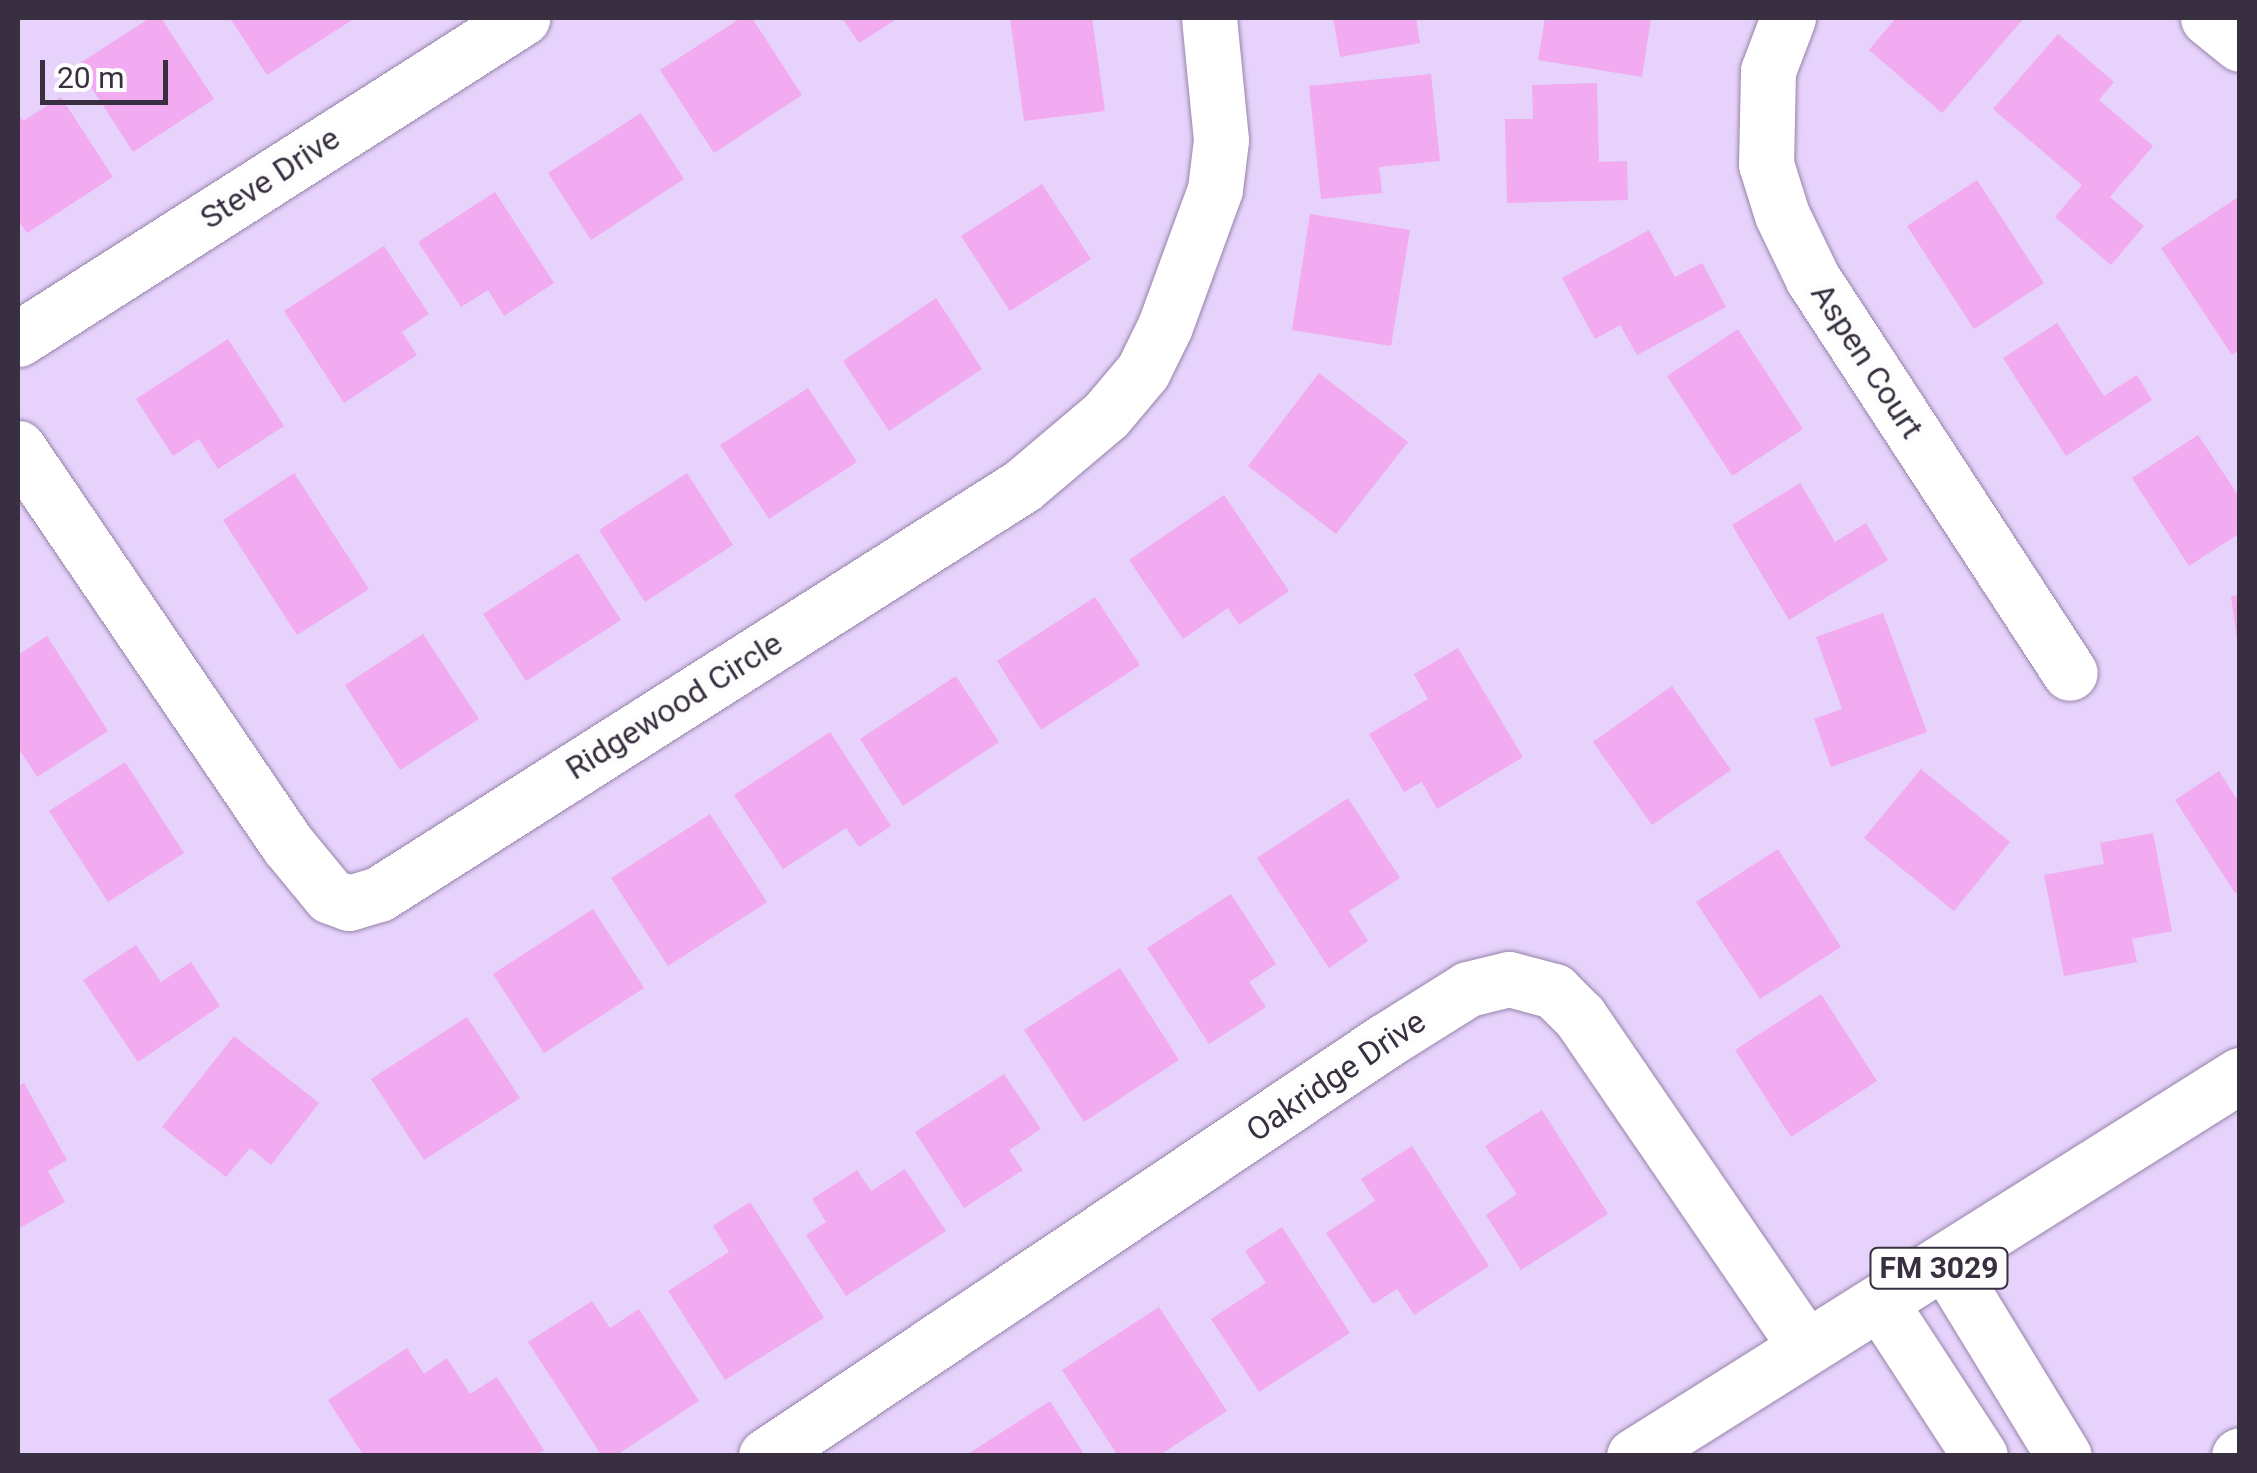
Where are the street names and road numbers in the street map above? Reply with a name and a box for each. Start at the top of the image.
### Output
street label: Steve Drive [193,119,347,237]
street label: Aspen Court [1803,276,1931,446]
street label: Ridgewood Circle [559,624,789,788]
street label: Oakridge Drive [1239,1002,1433,1150]
road number: FM 3029 [1869,1243,2009,1293]

